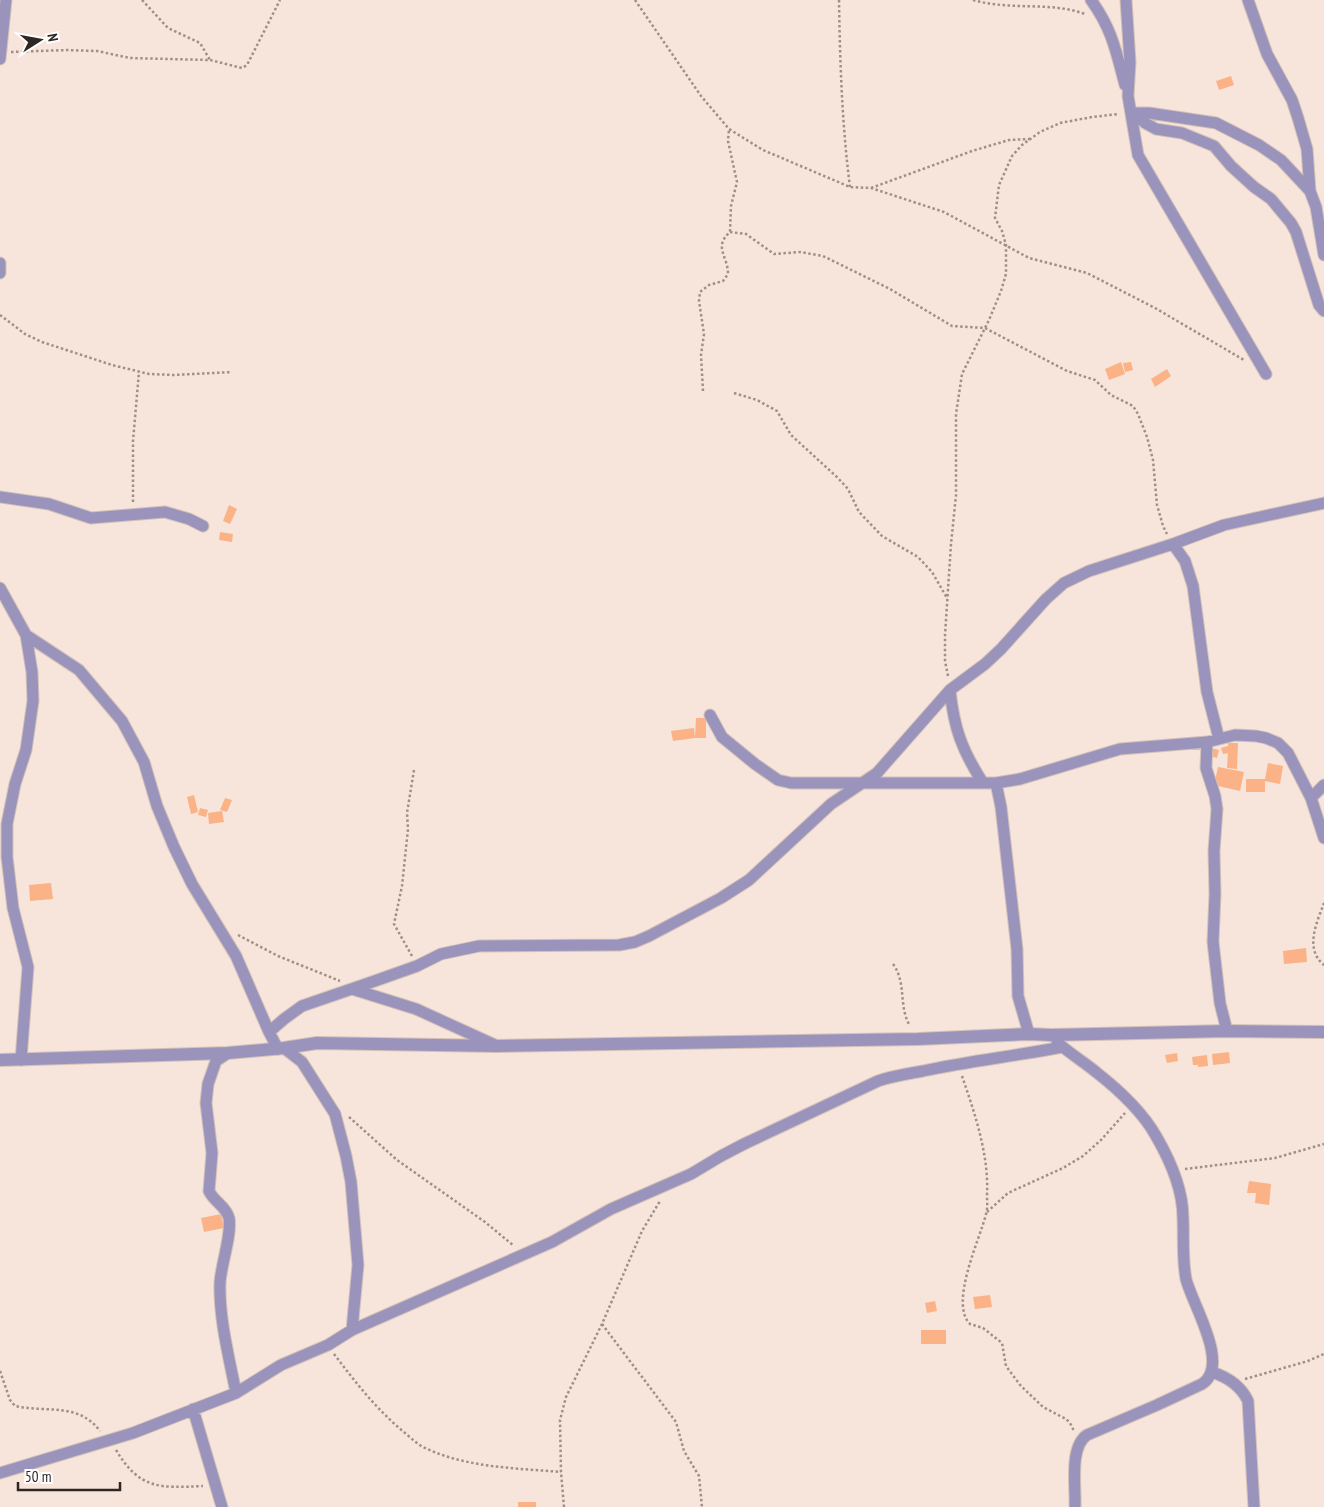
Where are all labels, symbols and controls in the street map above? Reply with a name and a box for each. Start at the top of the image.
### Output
north arrow [15,15,65,65]
text: N [43,32,62,43]
scale bar [18,1460,120,1492]
text: 50 m [25,1467,51,1486]

